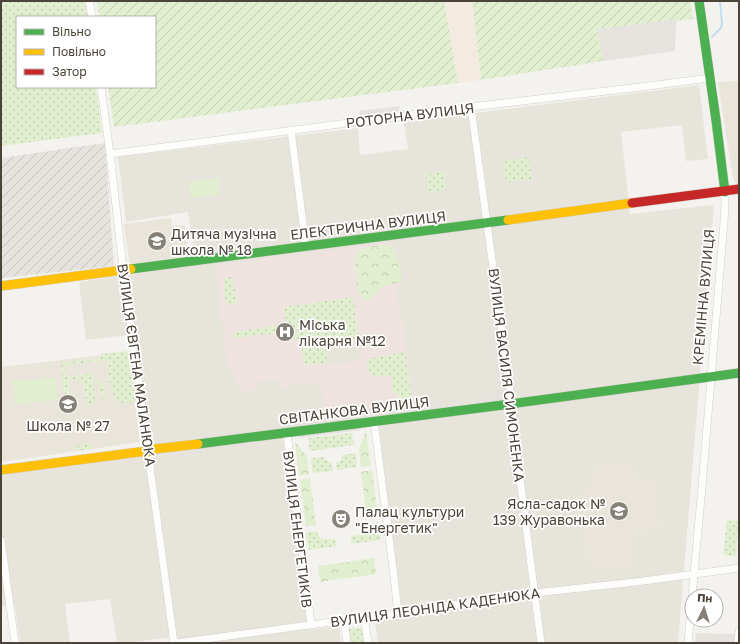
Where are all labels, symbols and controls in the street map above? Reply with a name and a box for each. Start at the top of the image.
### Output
legend [16,16,156,88]
text: Вільно [52,24,91,39]
text: Повільно [52,44,106,59]
text: Затор [52,64,87,79]
street label: РОТОРНА ВУЛИЦЯ [345,99,475,131]
street label: ЕЛЕКТРИЧНА ВУЛИЦЯ [289,207,447,243]
place label: Дитяча музічна школа № 18 [171,225,277,258]
street label: КРЕМІННА ВУЛИЦЯ [689,228,717,366]
school or university icon: Дитяча музічна школа № 18 [146,230,168,252]
street label: ВУЛИЦЯ ЄВГЕНА МАЛАНЮКА [114,262,160,468]
street label: ВУЛИЦЯ ВАСИЛЯ СИМОНЕНКА [485,267,529,483]
place label: Міська лікарня №12 [299,316,386,349]
hospital icon: Міська лікарня №12 [274,321,296,343]
street label: СВІТАНКОВА ВУЛИЦЯ [278,392,430,428]
school or university icon: Школа № 27 [57,393,79,415]
place label: Школа № 27 [26,417,110,434]
street label: ВУЛИЦЯ ЕНЕРГЕТИКІВ [280,449,316,609]
place label: Ясла-садок № 139 Журавонька [493,495,606,528]
school or university icon: Ясла-садок № 139 Журавонька [608,500,630,522]
place label: Палац культури "Енергетик" [355,503,464,536]
theatre icon: Палац культури "Енергетик" [330,508,352,530]
street label: ВУЛИЦЯ ЛЕОНІДА КАДЕНЮКА [329,584,541,630]
north arrow [684,588,724,628]
text: Пн [697,591,713,605]

